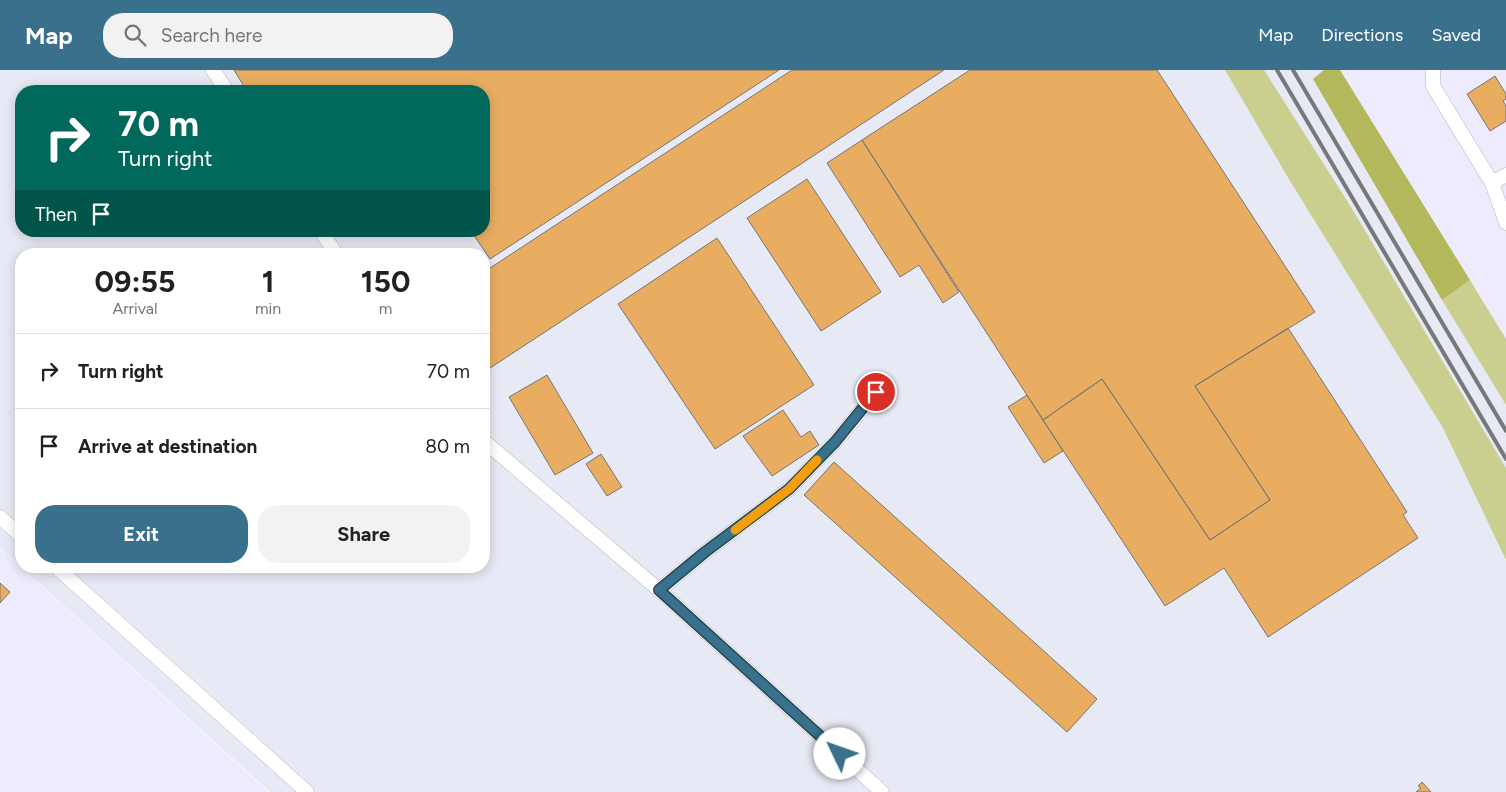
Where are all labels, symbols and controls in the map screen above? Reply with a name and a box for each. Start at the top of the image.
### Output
search box [103,13,453,58]
text: Map [25,21,73,50]
icon: search [121,21,149,49]
text: Search here [161,24,262,47]
text: Map [1258,24,1293,46]
text: Directions [1321,24,1403,46]
text: Saved [1431,24,1481,46]
text: 70 m [118,103,199,145]
icon: right [35,105,100,170]
text: Turn right [118,145,213,172]
icon: arrive [87,200,115,228]
text: Then [35,203,77,226]
text: 09:55 [95,263,175,300]
text: 1 [262,263,274,300]
text: 150 [361,263,410,300]
text: Arrival [112,299,158,318]
text: min [255,299,281,318]
text: m [379,299,392,318]
icon: right [35,357,63,385]
text: Turn right [78,360,164,383]
text: 70 m [427,360,470,383]
pin [855,371,897,413]
icon: arrive [862,378,890,406]
icon: arrive [35,432,63,460]
text: Arrive at destination [78,435,257,458]
text: 80 m [425,435,470,458]
button: Exit [35,505,248,563]
button: Share [258,505,470,563]
position arrow [813,727,865,779]

